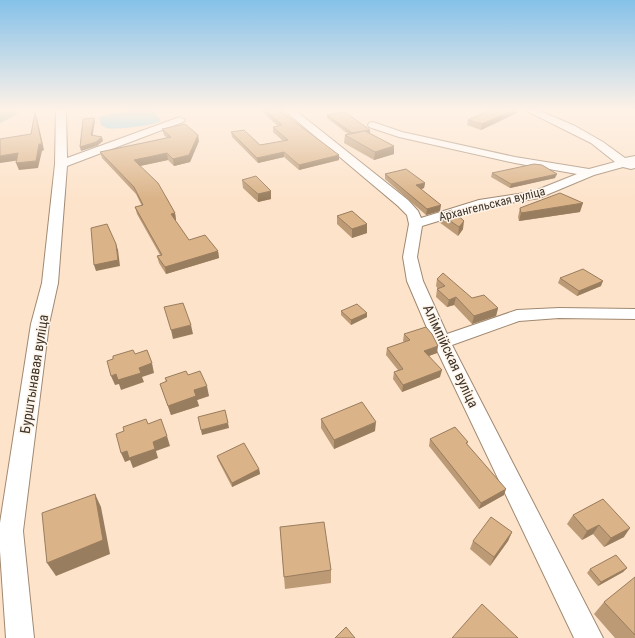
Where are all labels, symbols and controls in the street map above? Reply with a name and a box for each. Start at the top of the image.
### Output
street label: Архангельская вуліца [437,184,547,224]
street label: Алімпійская вуліца [420,302,482,410]
street label: Бурштынавая вуліца [17,313,51,435]

